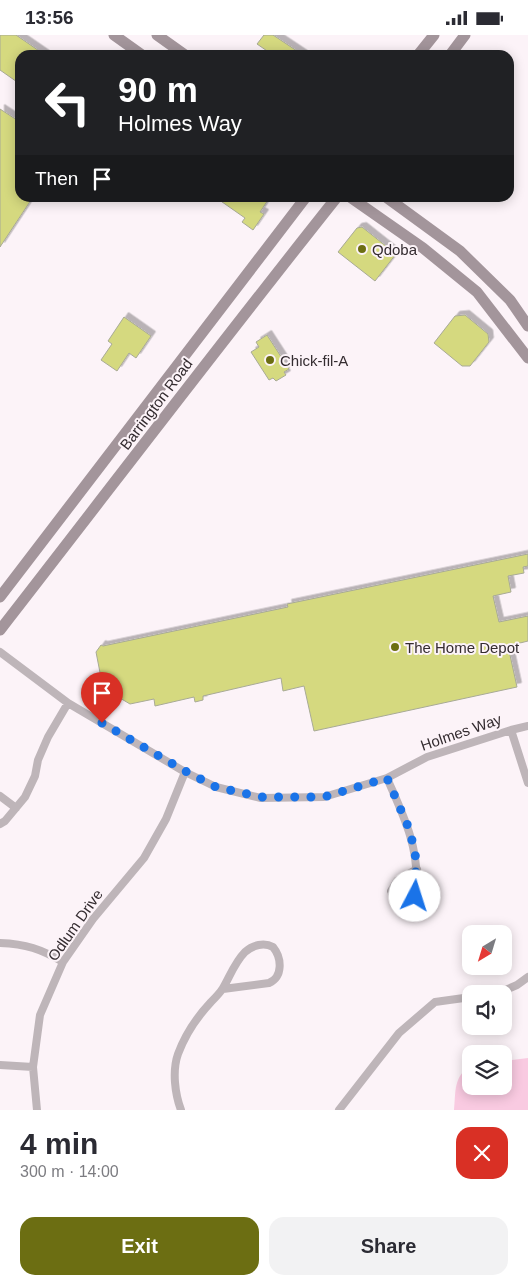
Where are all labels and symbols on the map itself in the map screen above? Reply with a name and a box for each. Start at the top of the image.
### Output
place label: Qdoba [372,241,418,258]
marker: Qdoba [356,243,368,255]
place label: Chick-fil-A [280,352,348,369]
marker: Chick-fil-A [264,354,276,366]
street label: Barrington Road [116,355,196,453]
place label: The Home Depot [405,639,520,656]
marker: The Home Depot [389,641,401,653]
pin [81,672,123,723]
street label: Holmes Way [418,710,504,754]
position arrow [388,869,440,921]
street label: Odlum Drive [44,886,106,964]
north arrow [462,925,512,975]

